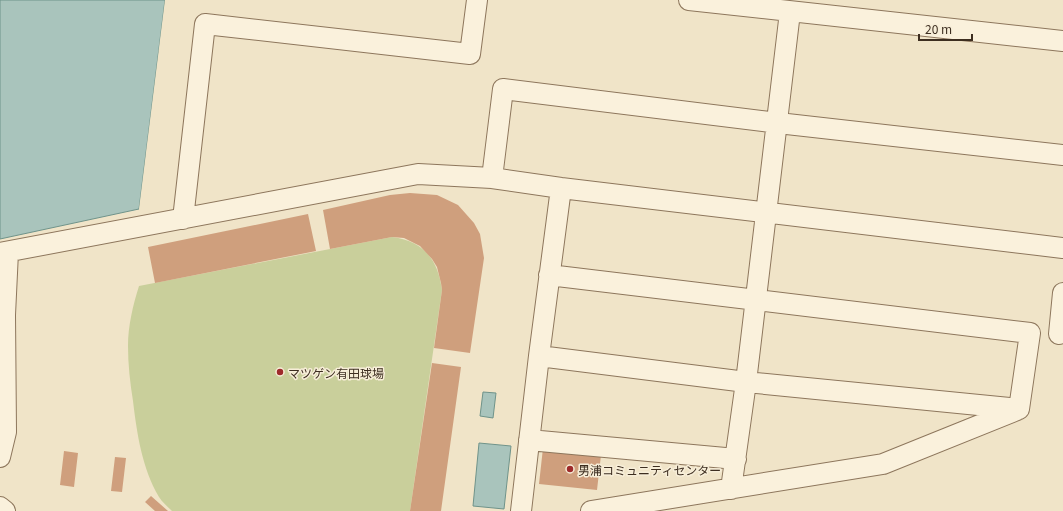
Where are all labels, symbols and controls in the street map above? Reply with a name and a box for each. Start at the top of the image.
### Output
scale bar [919,16,972,42]
text: 20 m [925,20,952,37]
place label: マツゲン有田球場 [288,364,384,381]
marker: マツゲン有田球場 [275,367,285,377]
place label: 男浦コミュニティセンター [578,461,721,478]
marker: 男浦コミュニティセンター [565,464,575,474]

